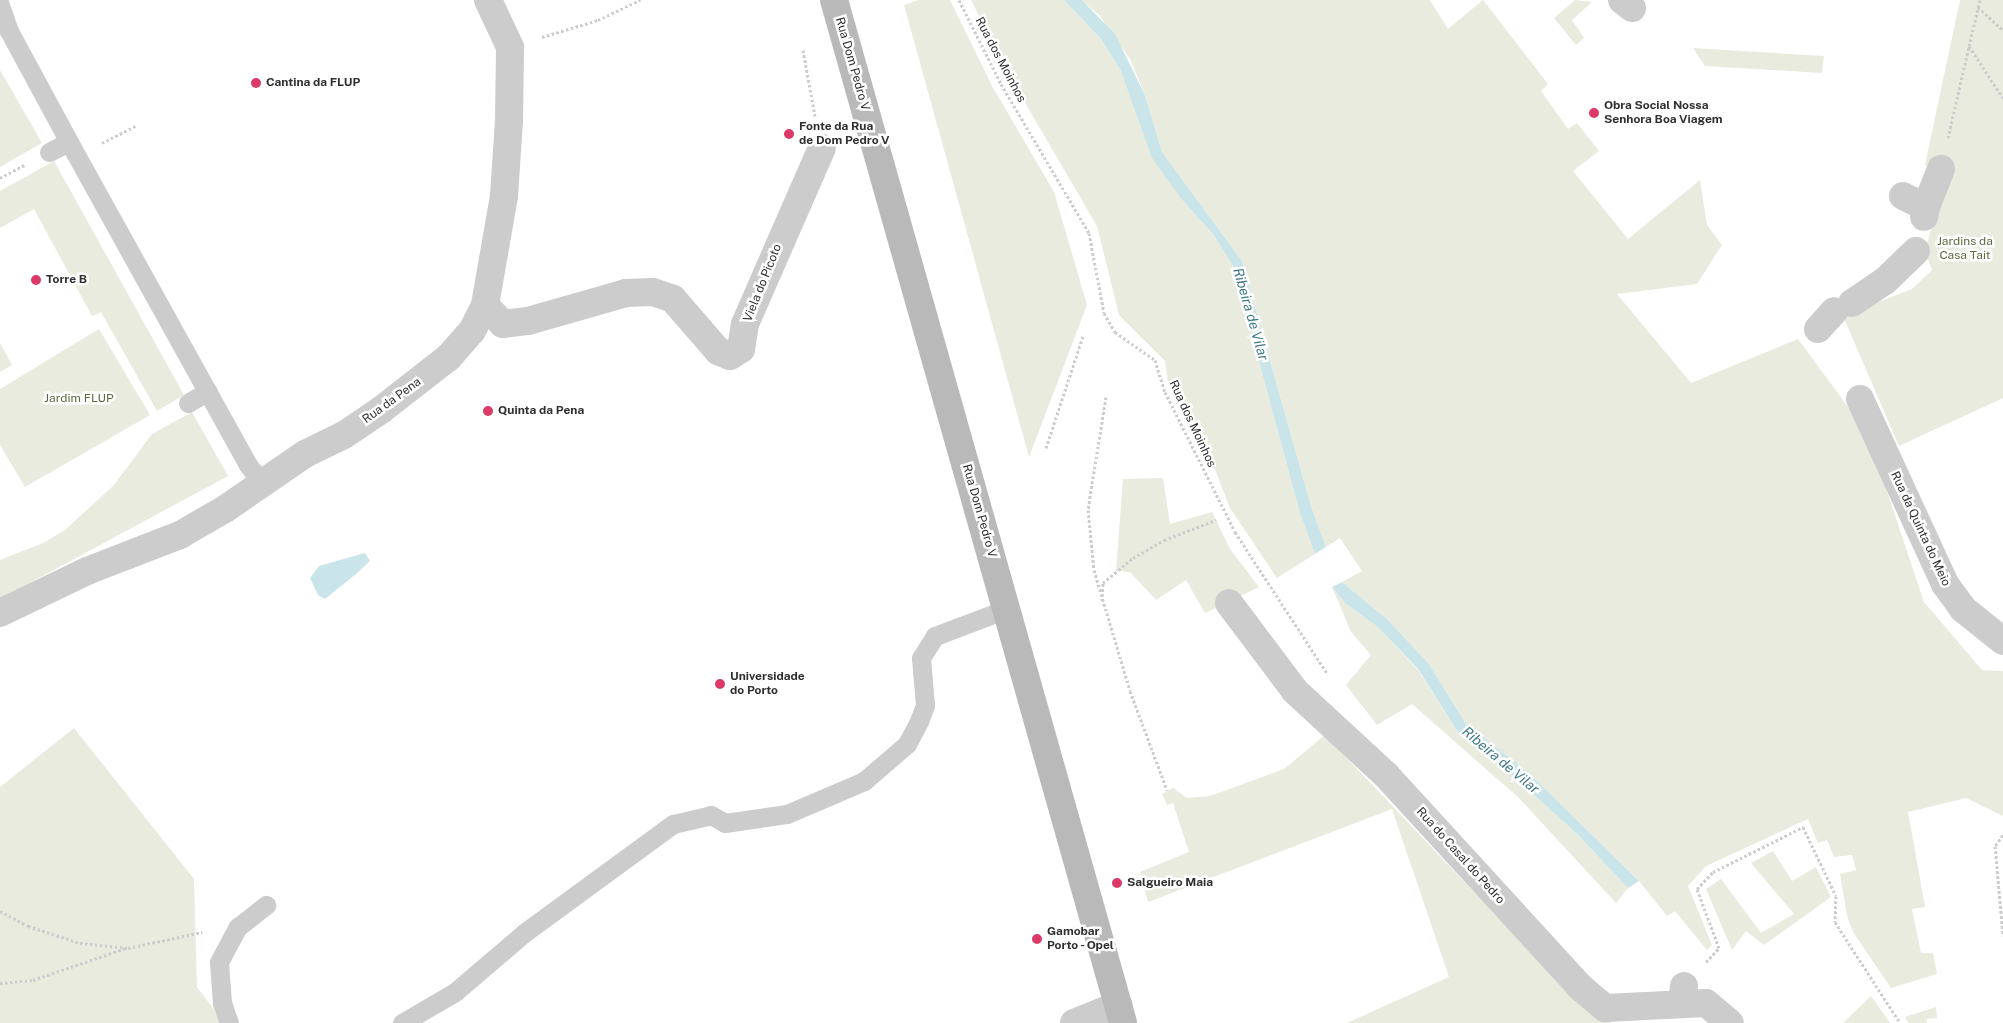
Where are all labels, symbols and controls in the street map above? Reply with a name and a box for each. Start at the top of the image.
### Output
street label: Rua Dom Pedro V [832,15,872,113]
street label: Rua dos Moinhos [971,15,1029,105]
place label: Cantina da FLUP [266,76,360,90]
marker: Cantina da FLUP [250,77,262,89]
place label: Obra Social Nossa Senhora Boa Viagem [1604,99,1723,127]
marker: Obra Social Nossa Senhora Boa Viagem [1588,107,1600,119]
place label: Fonte da Rua de Dom Pedro V [799,120,890,148]
marker: Fonte da Rua de Dom Pedro V [783,128,795,140]
park label: Jardins da Casa Tait [1937,235,1993,263]
street label: Viela do Picoto [741,242,785,324]
water label: Ribeira de Vilar [1230,266,1272,362]
place label: Torre B [46,273,87,287]
marker: Torre B [30,274,42,286]
street label: Rua da Pena [360,375,424,427]
street label: Rua dos Moinhos [1166,378,1218,470]
park label: Jardim FLUP [44,392,114,406]
place label: Quinta da Pena [498,404,584,418]
marker: Quinta da Pena [482,405,494,417]
street label: Rua Dom Pedro V [959,462,999,560]
street label: Rua da Quinta do Meio [1887,469,1953,589]
place label: Universidade do Porto [730,670,805,698]
marker: Universidade do Porto [714,678,726,690]
water label: Ribeira de Vilar [1459,723,1543,797]
street label: Rua do Casal do Pedro [1413,805,1507,907]
place label: Salgueiro Maia [1127,876,1213,890]
marker: Salgueiro Maia [1111,877,1123,889]
place label: Gamobar Porto - Opel [1047,925,1115,953]
marker: Gamobar Porto - Opel [1031,933,1043,945]

